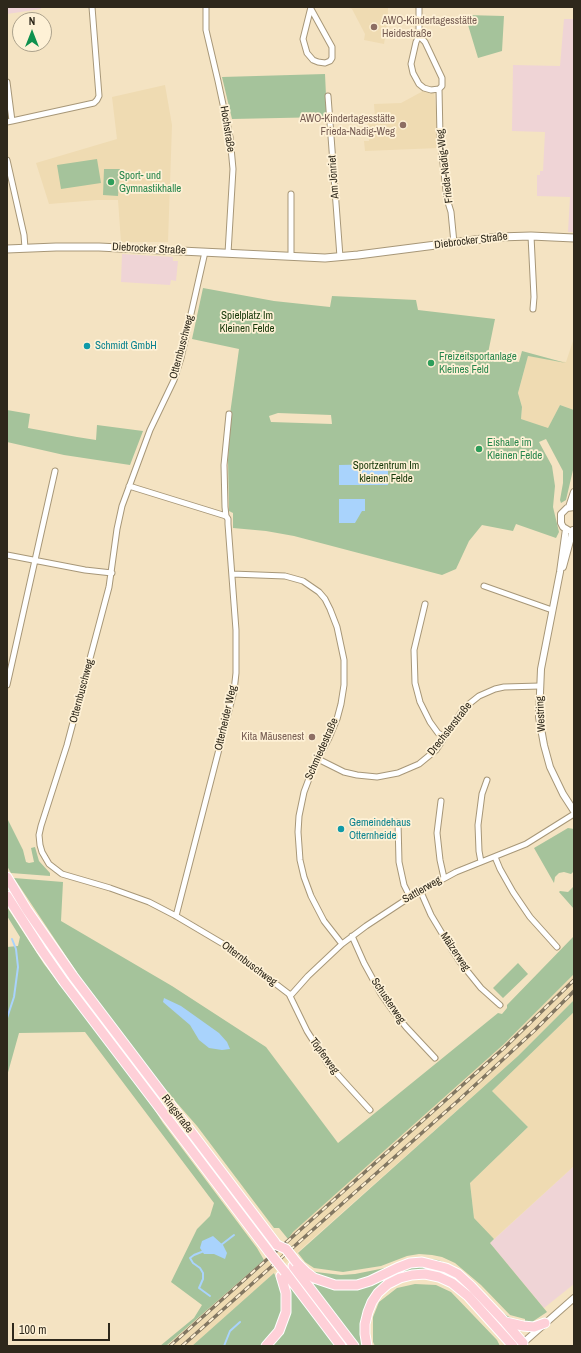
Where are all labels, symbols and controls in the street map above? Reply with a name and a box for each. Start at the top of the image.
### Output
north arrow [12,12,52,52]
text: N [29,14,35,28]
place label: AWO-Kindertagesstätte Heidestraße [382,14,477,40]
marker: AWO-Kindertagesstätte Heidestraße [369,22,379,32]
street label: Hochstraße [217,105,237,153]
place label: AWO-Kindertagesstätte Frieda-Nadig-Weg [300,112,395,138]
marker: AWO-Kindertagesstätte Frieda-Nadig-Weg [398,120,408,130]
street label: Frieda-Nadig-Weg [434,128,456,204]
street label: Am Jönriet [326,155,342,199]
place label: Sport- und Gymnastikhalle [119,169,181,195]
marker: Sport- und Gymnastikhalle [106,177,116,187]
street label: Diebrocker Straße [434,230,508,252]
street label: Diebrocker Straße [112,240,186,258]
park label: Spielplatz Im Kleinen Felde [219,309,275,335]
street label: Otternbuschweg [167,314,197,380]
place label: Schmidt GmbH [95,339,157,353]
marker: Schmidt GmbH [82,341,92,351]
place label: Freizeitsportanlage Kleines Feld [439,350,517,376]
marker: Freizeitsportanlage Kleines Feld [426,358,436,368]
place label: Eishalle im Kleinen Felde [487,436,542,462]
marker: Eishalle im Kleinen Felde [474,444,484,454]
park label: Sportzentrum Im kleinen Felde [353,459,419,485]
street label: Otternbuschweg [67,658,97,724]
street label: Otterheider Weg [212,684,240,752]
street label: Westring [533,696,549,732]
street label: Drechslerstraße [425,700,475,758]
street label: Schmiedestraße [303,716,341,782]
place label: Kita Mäusenest [241,730,304,744]
marker: Kita Mäusenest [307,732,317,742]
place label: Gemeindehaus Otternheide [349,816,411,842]
marker: Gemeindehaus Otternheide [336,824,346,834]
street label: Sattlerweg [400,874,444,906]
street label: Mälzerweg [437,930,473,974]
street label: Otternbuschweg [219,939,279,989]
street label: Schusterweg [368,976,408,1026]
street label: Töpferweg [306,1035,342,1077]
street label: Ringstraße [158,1092,196,1136]
scale bar [14,1315,112,1341]
text: 100 m [19,1322,46,1338]

